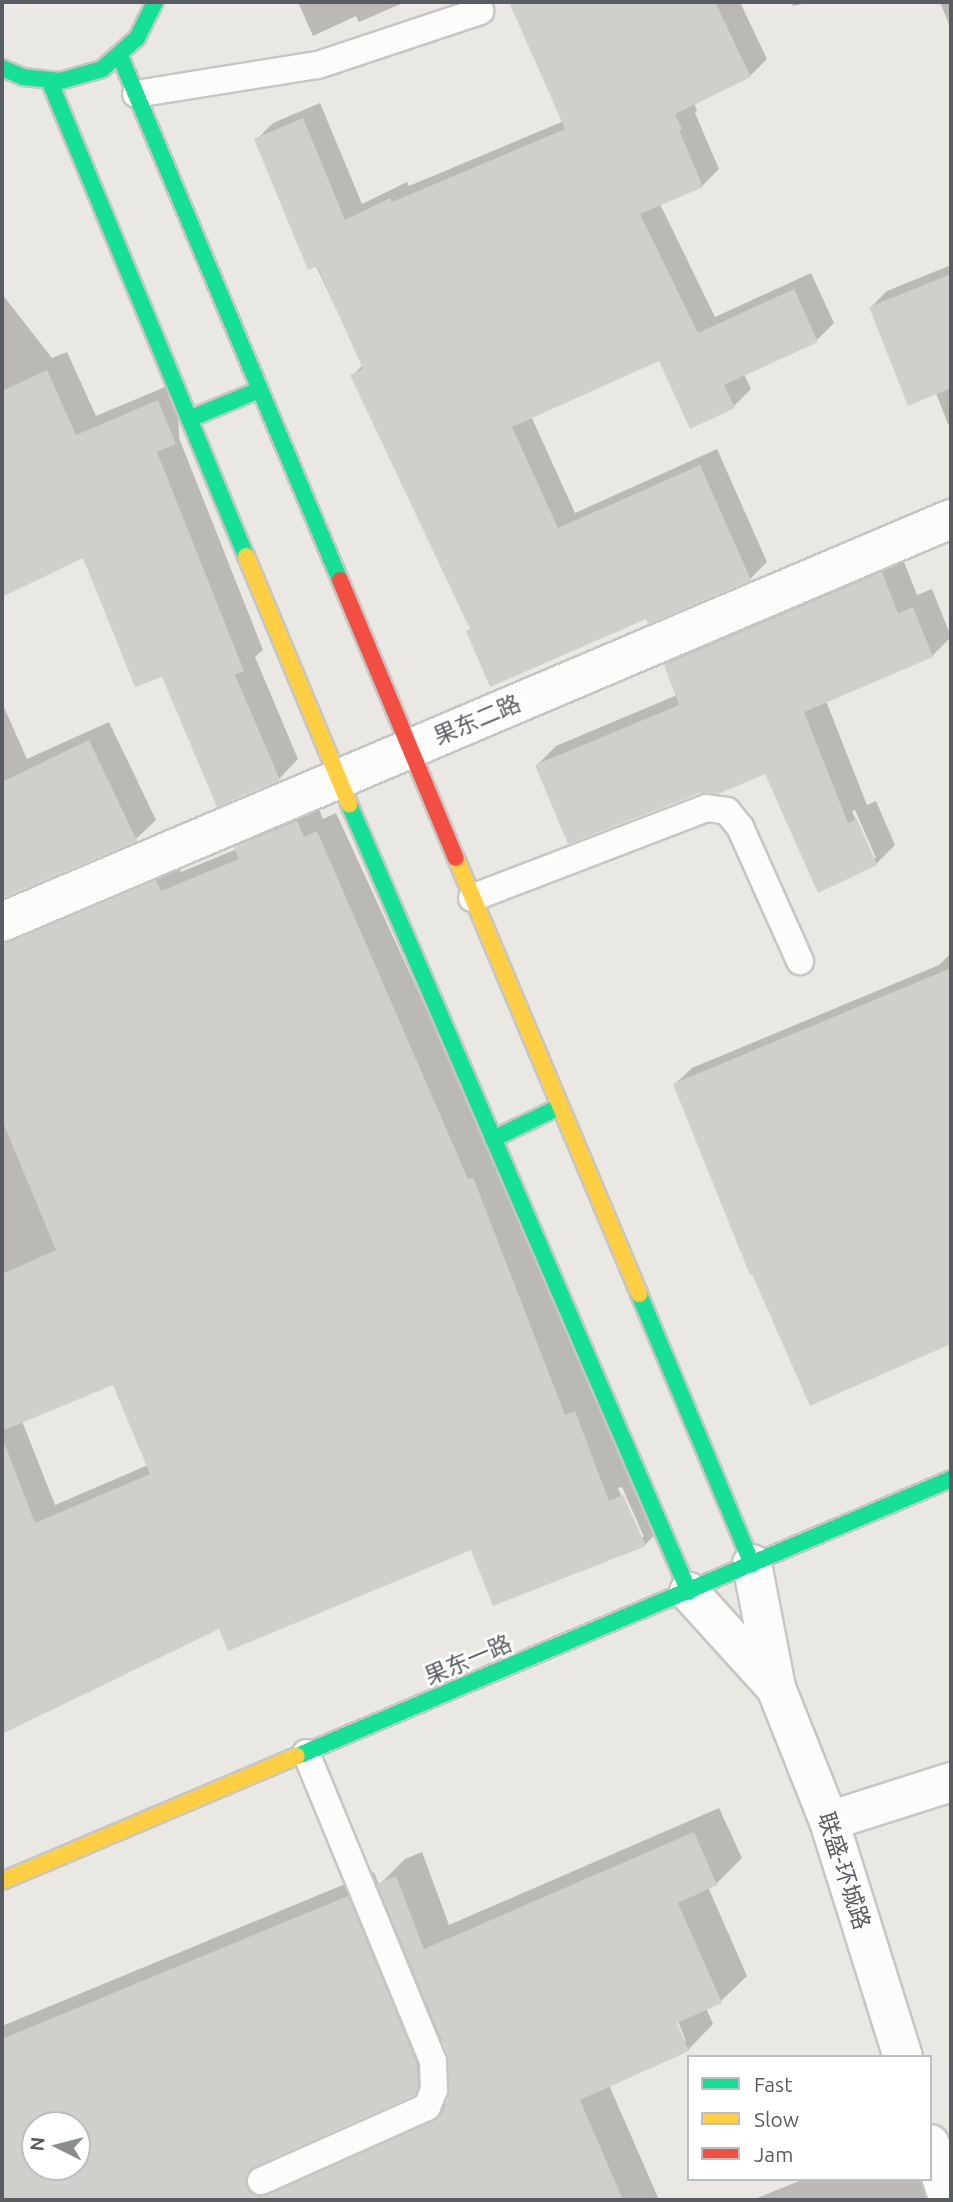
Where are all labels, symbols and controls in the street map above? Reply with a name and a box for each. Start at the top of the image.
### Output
street label: 果东二路 [429,689,525,751]
street label: 果东一路 [420,1629,516,1691]
street label: 联盛-环城路 [812,1809,876,1933]
legend [687,2055,932,2181]
text: Fast [754,2072,792,2096]
text: Slow [754,2107,799,2131]
north arrow [21,2111,91,2181]
text: N [25,2136,49,2152]
text: Jam [754,2142,793,2166]

